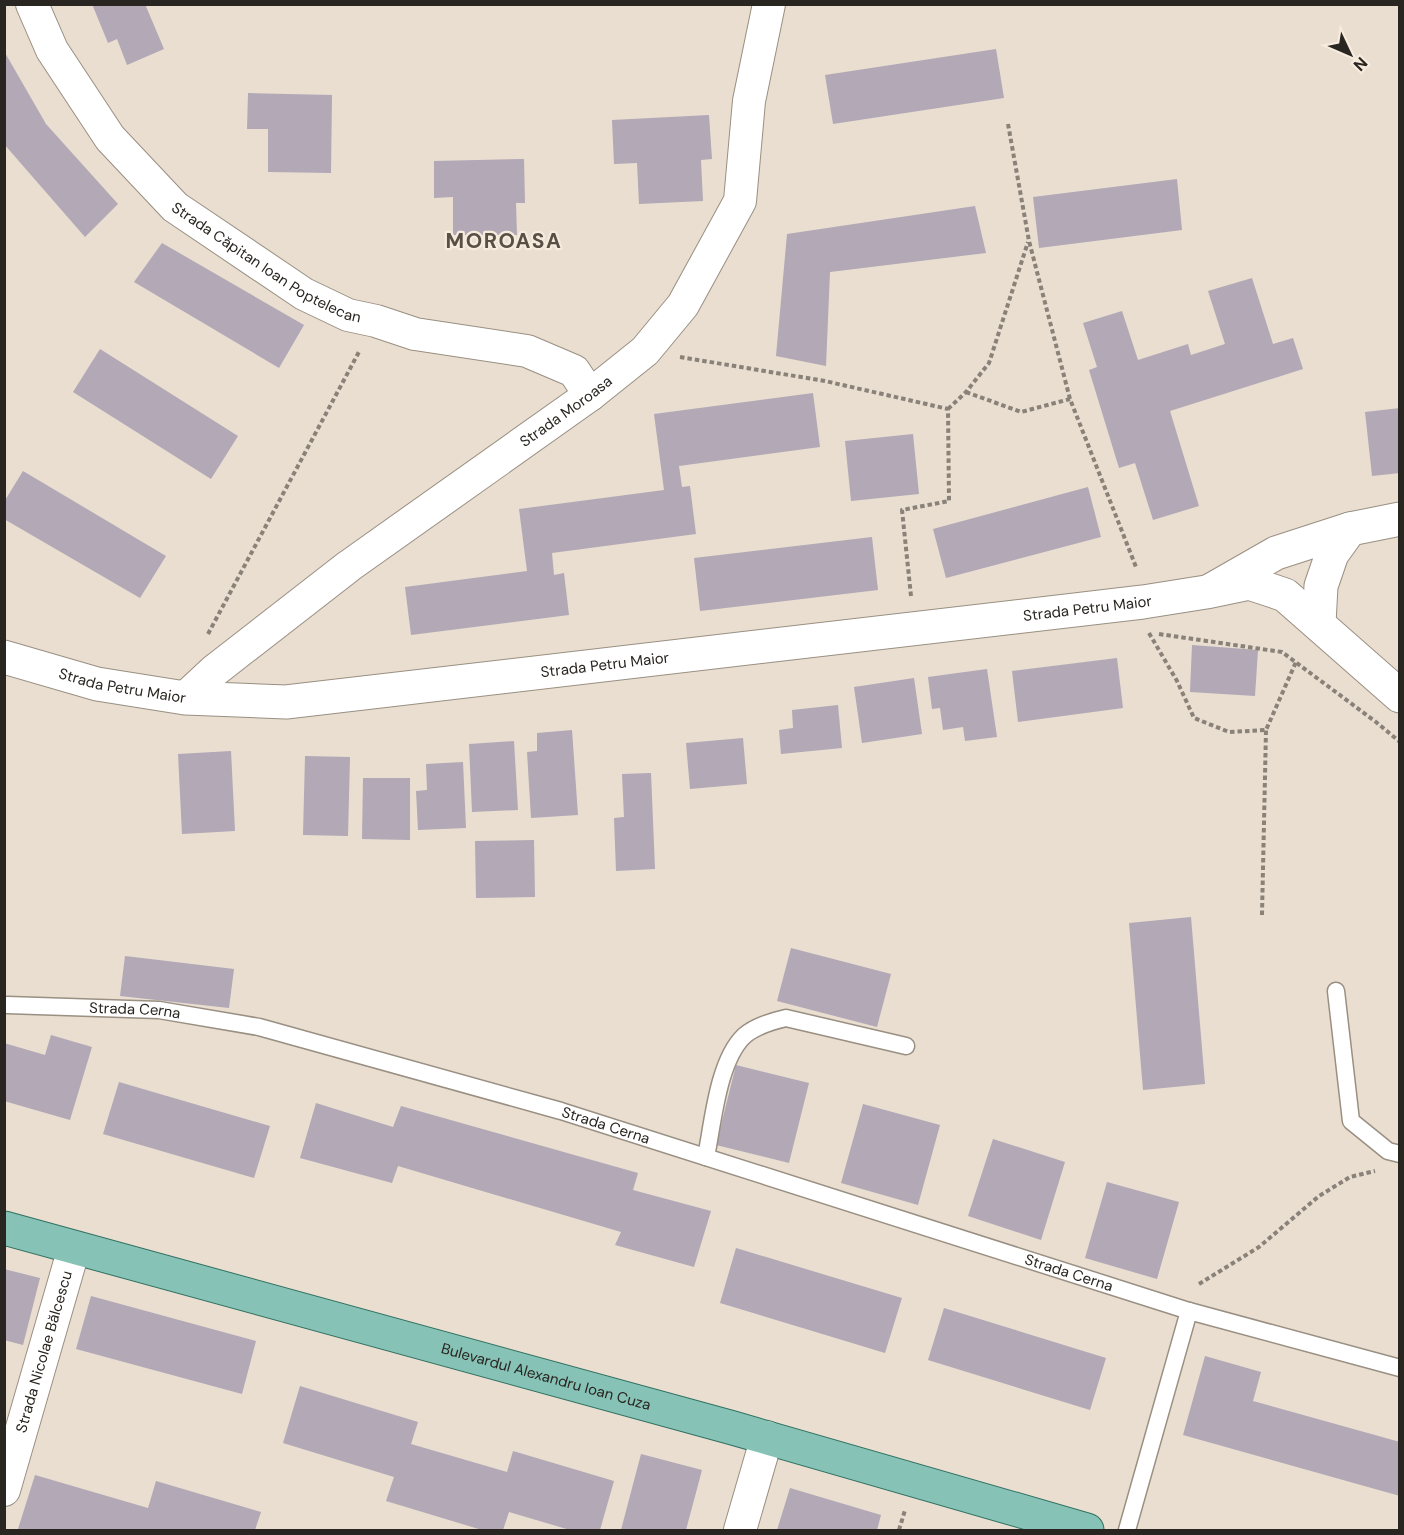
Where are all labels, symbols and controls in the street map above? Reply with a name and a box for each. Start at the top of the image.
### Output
north arrow [1320,24,1380,84]
text: N [1349,53,1372,76]
street label: Strada Căpitan Ioan Poptelecan [168,198,363,328]
district label: MOROASA [446,227,562,255]
street label: Strada Moroasa [516,371,616,452]
street label: Strada Petru Maior [1022,591,1154,626]
street label: Strada Petru Maior [539,647,671,682]
street label: Strada Petru Maior [56,663,188,708]
street label: Strada Cerna [89,998,182,1023]
street label: Strada Cerna [559,1102,652,1149]
street label: Strada Cerna [1022,1249,1116,1296]
street label: Strada Nicolae Bălcescu [11,1268,77,1435]
street label: Bulevardul Alexandru Ioan Cuza [439,1338,653,1415]

